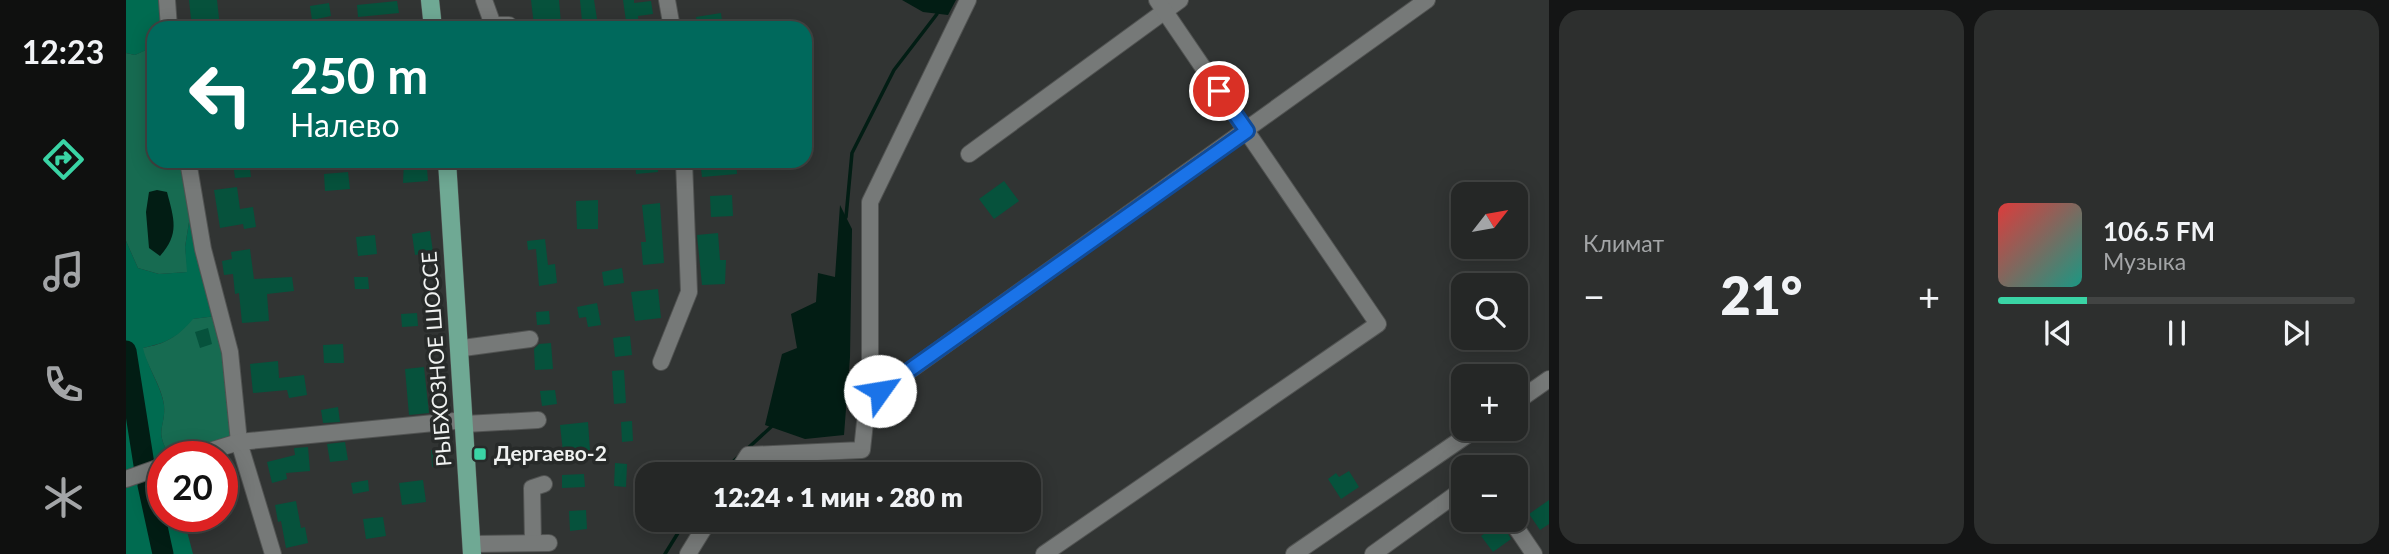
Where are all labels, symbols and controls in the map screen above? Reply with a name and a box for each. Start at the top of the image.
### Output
text: 12:23 [22,32,104,71]
text: 250 m [290,46,428,104]
icon: left [175,49,266,140]
pin [1189,61,1249,121]
icon: arrive [1200,72,1238,110]
text: Налево [290,105,400,144]
icon: directions [39,135,88,184]
north arrow [1451,182,1528,259]
map controls [1451,182,1528,532]
text: 106.5 FM [2103,215,2215,247]
text: Климат [1583,229,1664,257]
icon: music [39,247,88,296]
text: Музыка [2103,247,2186,275]
street label: РЫБХОЗНОЕ ШОССЕ [416,251,455,468]
text: 21° [1721,264,1802,326]
button: search [1451,273,1528,350]
text: − [1583,273,1605,319]
text: + [1918,273,1940,319]
icon: previous [2039,314,2077,352]
icon: pause [2158,314,2196,352]
icon: next [2277,314,2315,352]
position arrow [843,354,917,428]
icon: phone [39,360,88,409]
button: + [1451,364,1528,441]
place label: Дергаево-2 [494,440,607,465]
speed limit sign: 20 [147,441,238,532]
marker: Дергаево-2 [472,446,488,462]
button: − [1451,455,1528,532]
icon: climate [39,473,88,522]
text: 12:24 · 1 мин · 280 m [713,481,963,513]

